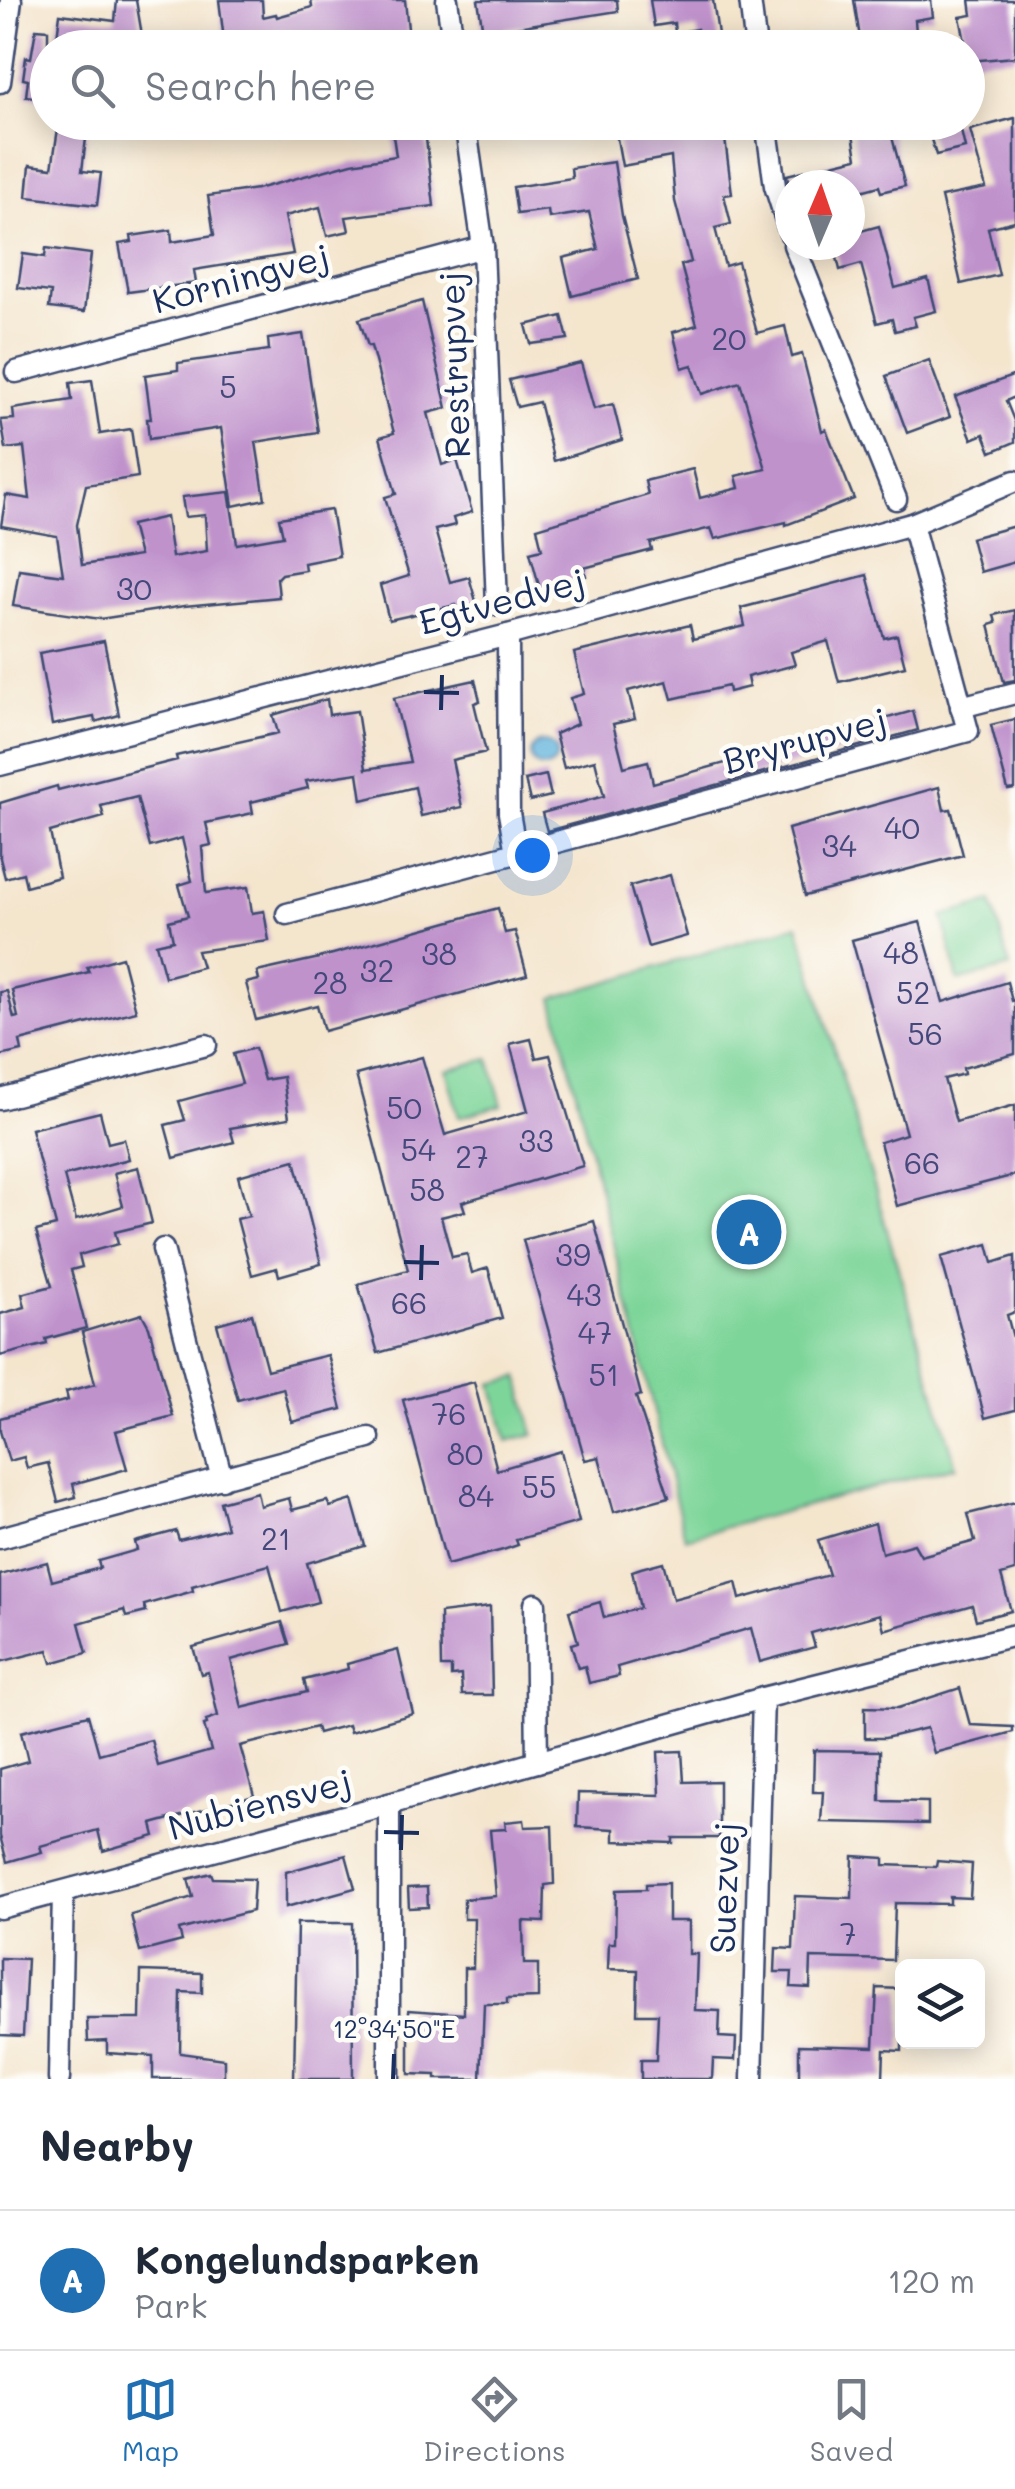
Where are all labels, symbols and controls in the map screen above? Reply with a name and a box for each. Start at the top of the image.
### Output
search box [30,30,985,140]
icon: search [65,58,120,113]
text: Search here [145,60,376,110]
north arrow [775,170,865,260]
street label: Korningvej [147,231,334,323]
street label: Restrupvej [427,271,479,459]
house number: 20 [711,318,747,358]
house number: 5 [219,366,237,406]
street label: Egtvedvej [413,556,590,644]
house number: 30 [116,568,152,608]
street label: Bryrupvej [717,695,891,783]
house number: 40 [884,807,920,847]
house number: 34 [821,825,857,865]
your location [507,830,558,881]
house number: 48 [883,932,919,972]
house number: 38 [421,933,457,973]
house number: 32 [360,950,394,990]
house number: 28 [313,962,347,1002]
house number: 52 [896,972,930,1012]
house number: 56 [907,1013,943,1053]
house number: 50 [386,1087,422,1127]
house number: 33 [518,1120,554,1160]
house number: 54 [400,1129,436,1169]
house number: 27 [455,1136,489,1176]
house number: 66 [904,1142,940,1182]
house number: 58 [409,1169,445,1209]
pin: A [716,1194,782,1270]
house number: 39 [555,1234,591,1274]
house number: 43 [566,1274,602,1314]
house number: 66 [391,1282,427,1322]
house number: 47 [578,1312,612,1352]
house number: 51 [589,1354,619,1394]
house number: 76 [432,1393,466,1433]
house number: 80 [447,1433,483,1473]
house number: 55 [522,1466,556,1506]
house number: 84 [458,1475,494,1515]
house number: 21 [261,1518,291,1558]
street label: Nubiensvej [163,1757,356,1850]
street label: Suezvej [698,1821,748,1955]
house number: 7 [840,1913,856,1953]
map controls [895,1959,985,2049]
button: layers [895,1959,985,2049]
text: 12°34'50"E [333,2012,455,2044]
text: Nearby [40,2117,194,2172]
text: Kongelundsparken [135,2234,479,2284]
text: A [61,2259,84,2301]
text: 120 m [887,2259,975,2301]
text: Park [135,2284,208,2326]
tab: Map [122,2372,179,2468]
tab: Directions [423,2372,566,2468]
tab: Saved [810,2372,893,2468]

